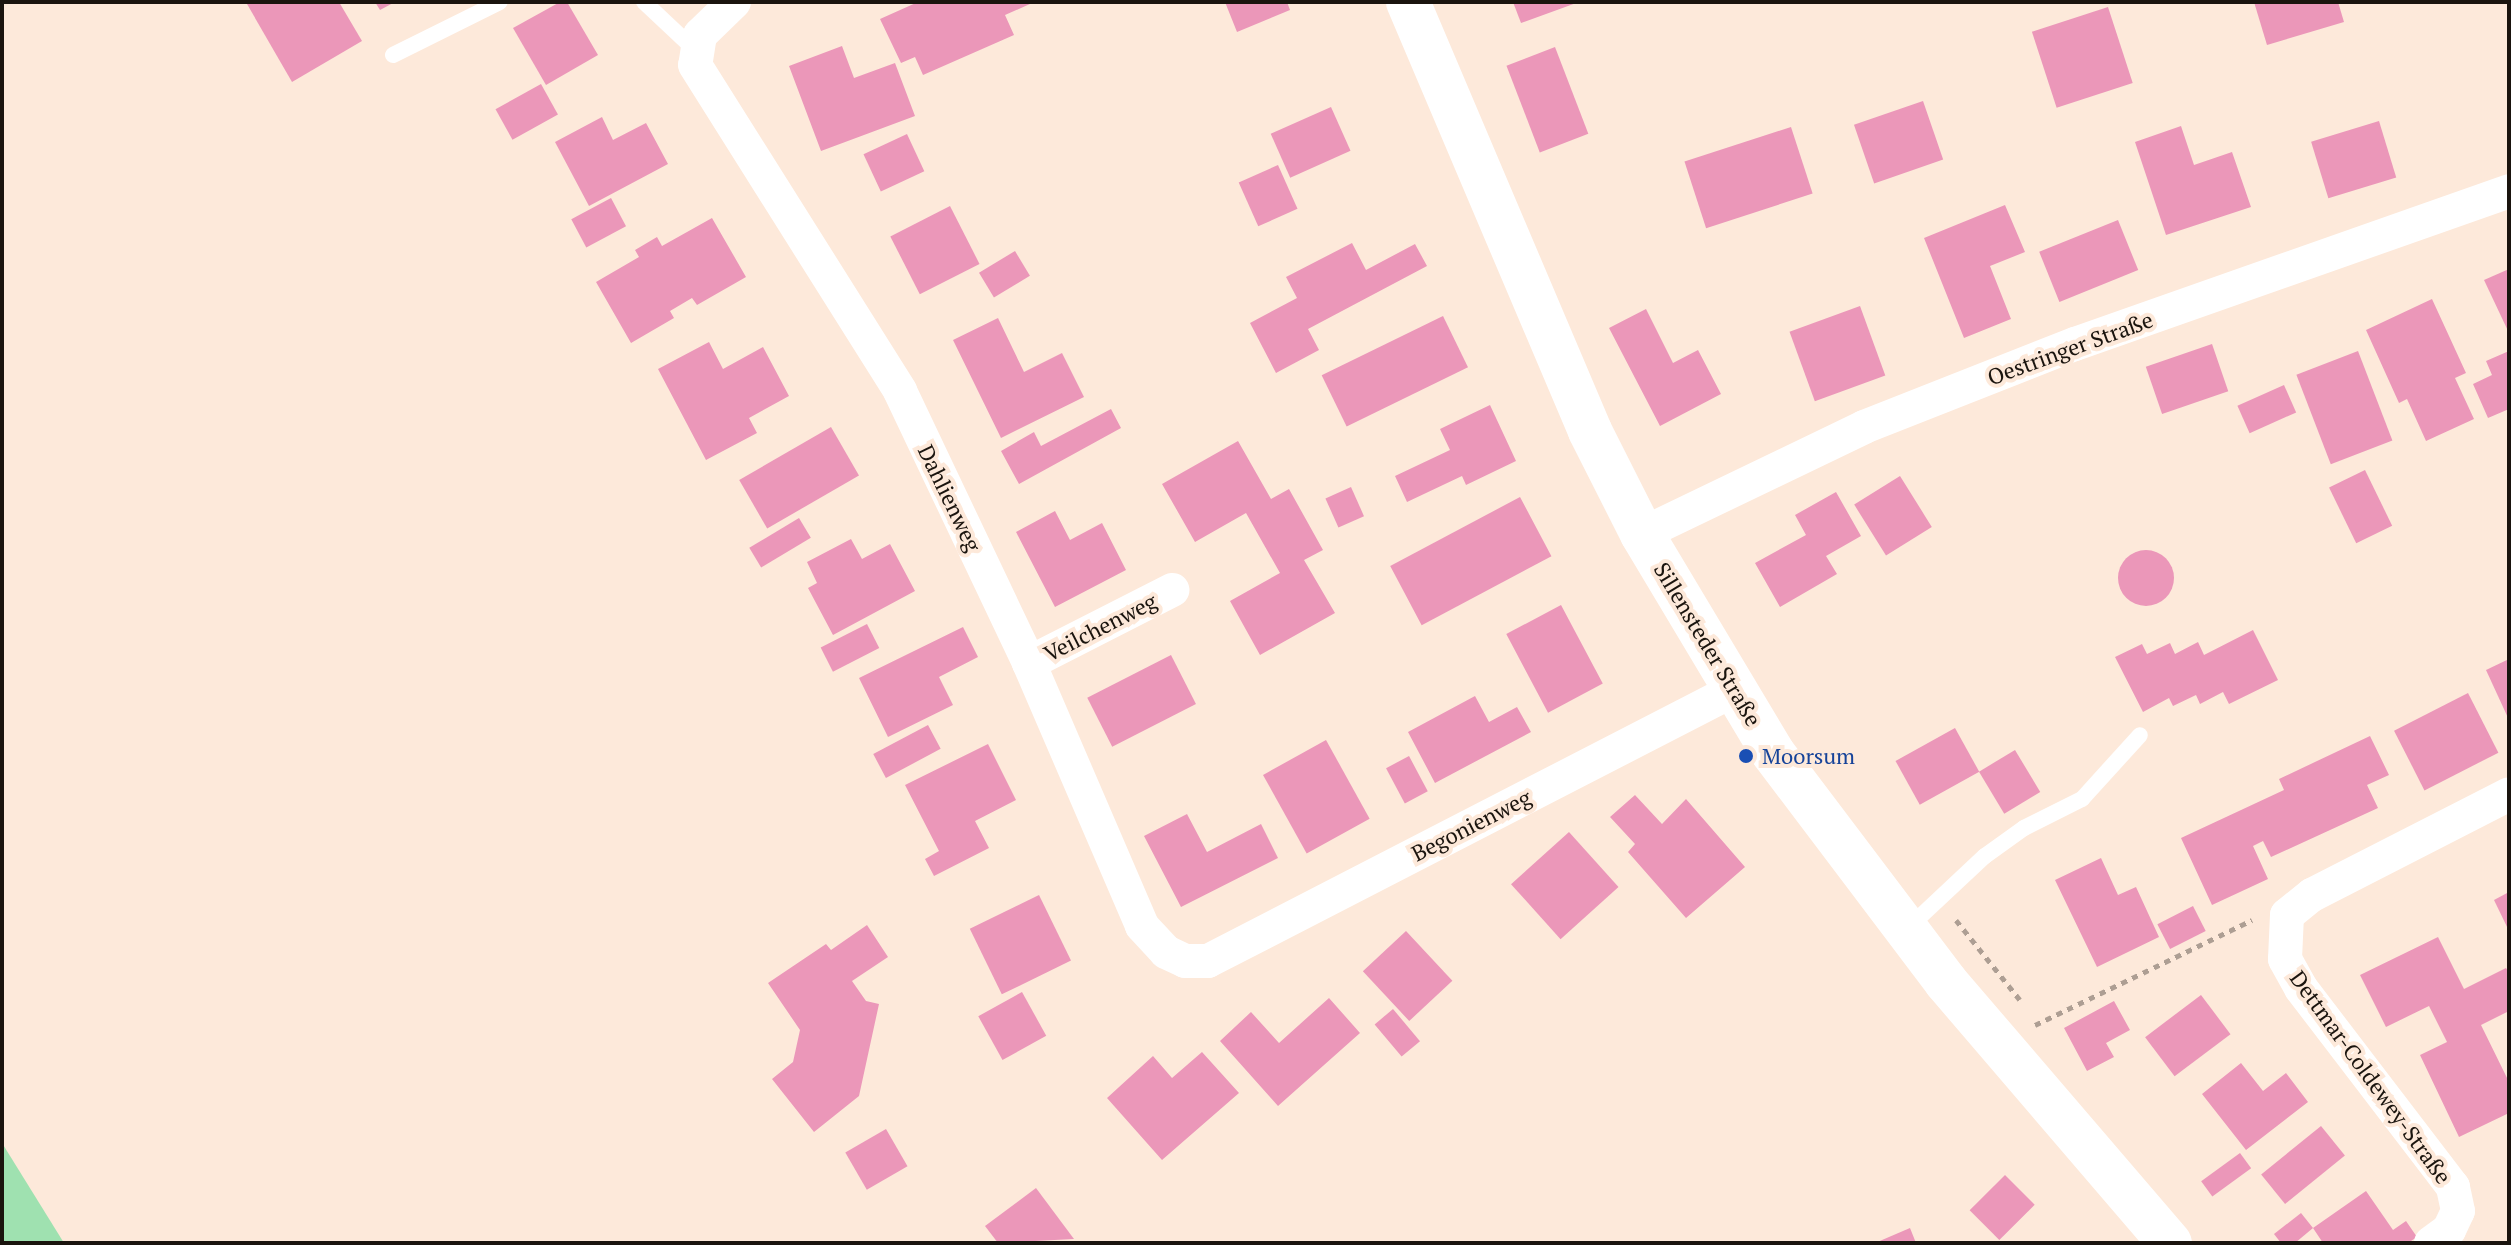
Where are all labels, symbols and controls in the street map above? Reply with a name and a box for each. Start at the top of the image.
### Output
street label: Oestringer Straße [1984,306,2156,390]
street label: Dahlienweg [913,440,987,556]
street label: Sillensteder Straße [1649,557,1767,731]
street label: Veilchenweg [1039,587,1161,667]
place label: Moorsum [1762,743,1855,769]
marker: Moorsum [1737,747,1755,765]
street label: Begonienweg [1407,784,1535,866]
street label: Dettmar-Coldewey-Straße [2285,965,2457,1189]

